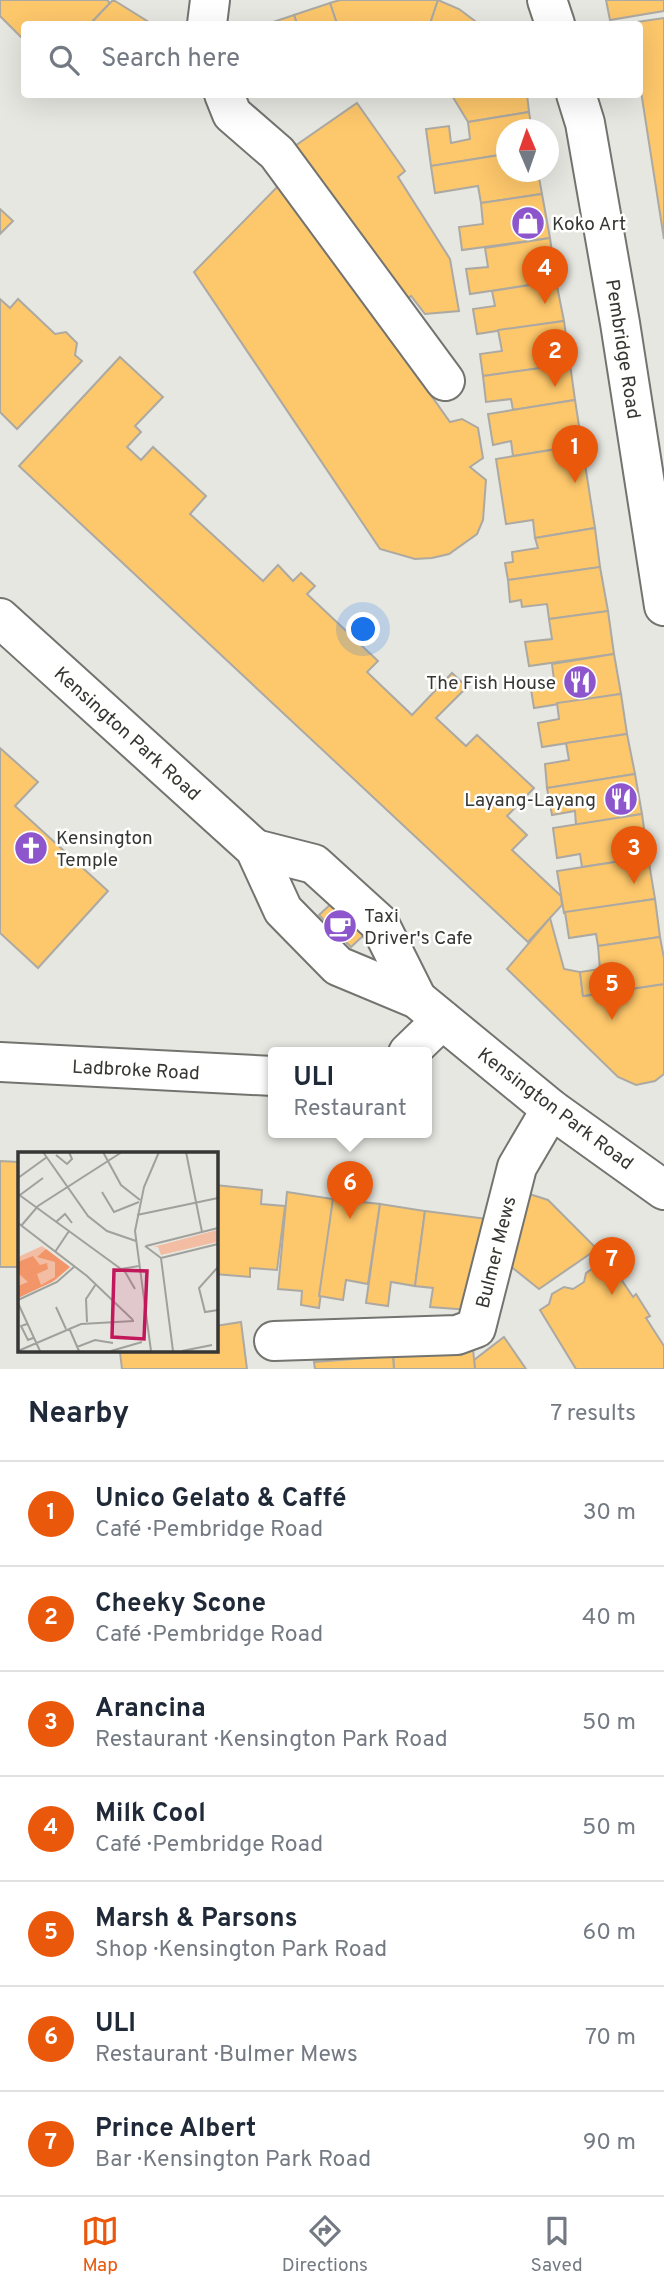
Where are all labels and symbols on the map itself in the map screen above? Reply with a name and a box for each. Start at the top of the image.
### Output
north arrow [496,119,559,182]
shop icon: Koko Art [509,204,547,242]
place label: Koko Art [552,213,626,237]
pin: 4 [522,246,568,304]
street label: Pembridge Road [599,278,645,421]
pin: 2 [532,329,578,387]
pin: 1 [552,425,598,483]
your location [346,612,380,646]
street label: Kensington Park Road [48,662,205,807]
restaurant icon: The Fish House [561,663,599,701]
place label: The Fish House [426,672,556,696]
restaurant icon: Layang-Layang [602,780,640,818]
place label: Layang-Layang [464,789,596,813]
pin: 3 [611,826,657,884]
place label: Kensington Temple [56,827,153,873]
church icon: Kensington Temple [12,829,50,867]
place label: Taxi Driver's Cafe [364,905,472,951]
cafe icon: Taxi Driver's Cafe [321,907,359,945]
pin: 5 [589,962,635,1020]
street label: Kensington Park Road [472,1043,637,1176]
street label: Ladbroke Road [71,1056,200,1086]
inset map [18,1152,217,1352]
pin: 6 [327,1161,373,1219]
street label: Bulmer Mews [471,1194,522,1311]
pin: 7 [589,1237,635,1295]

